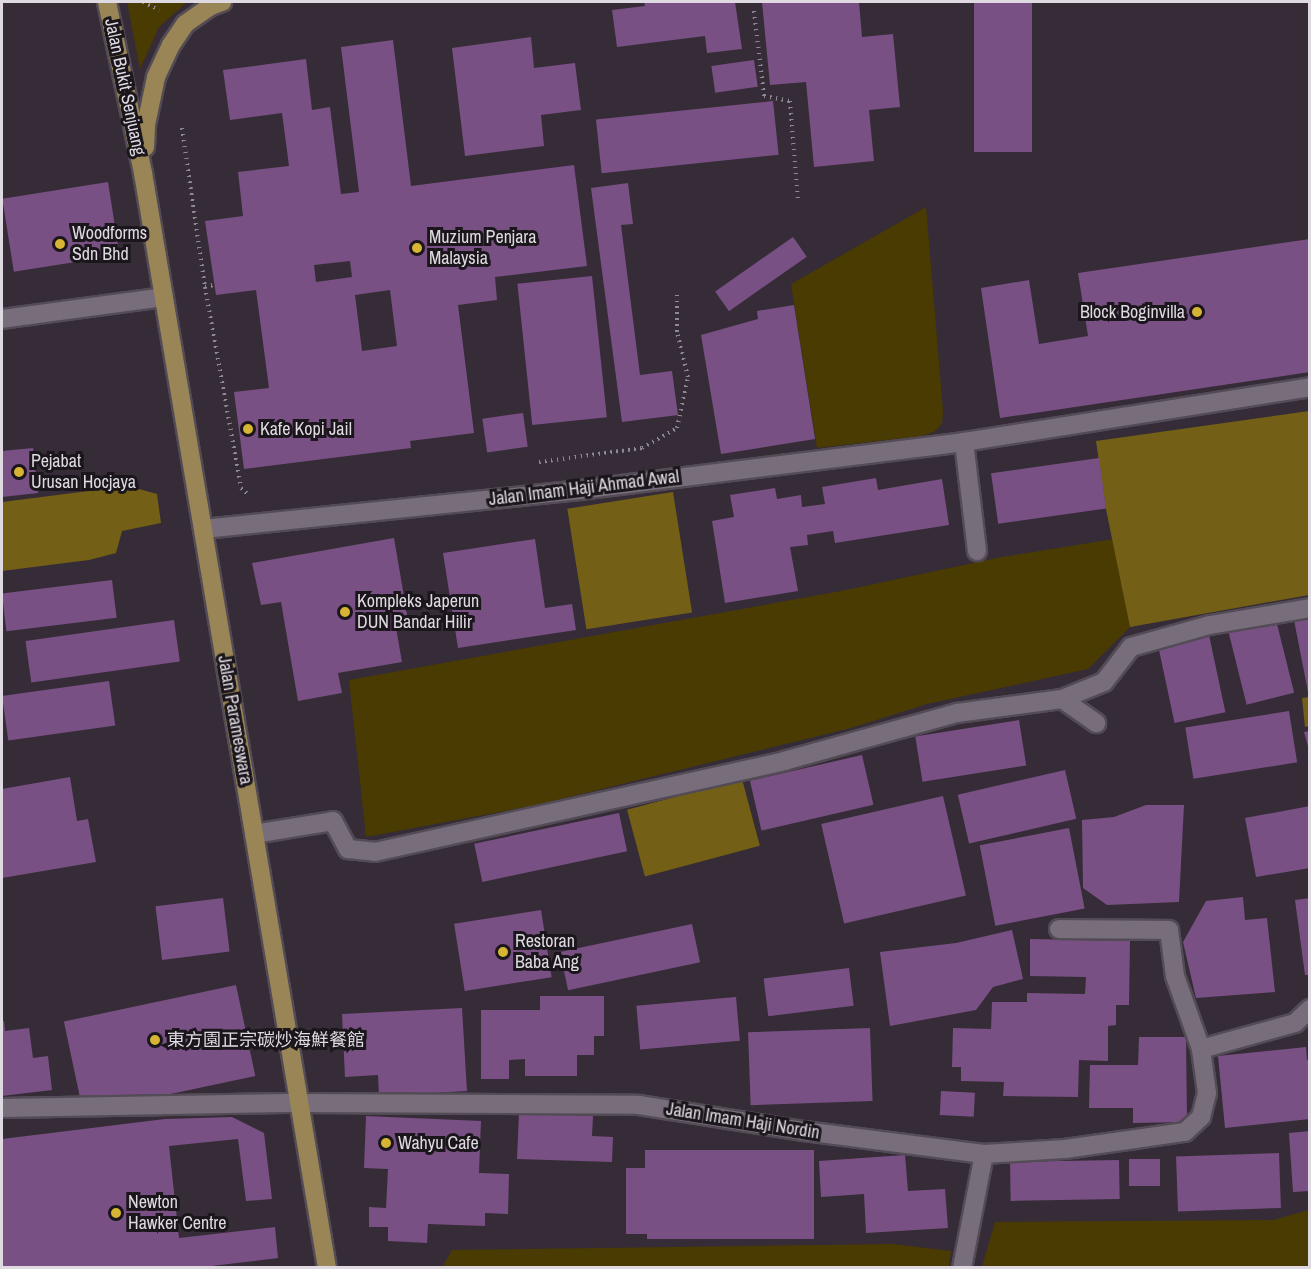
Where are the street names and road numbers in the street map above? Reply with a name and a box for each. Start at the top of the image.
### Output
street label: Jalan Bukit Senjuang [100,17,150,157]
street label: Jalan Imam Haji Ahmad Awal [487,465,681,511]
street label: Jalan Parameswara [213,654,257,786]
street label: Jalan Imam Haji Nordin [665,1098,821,1144]

